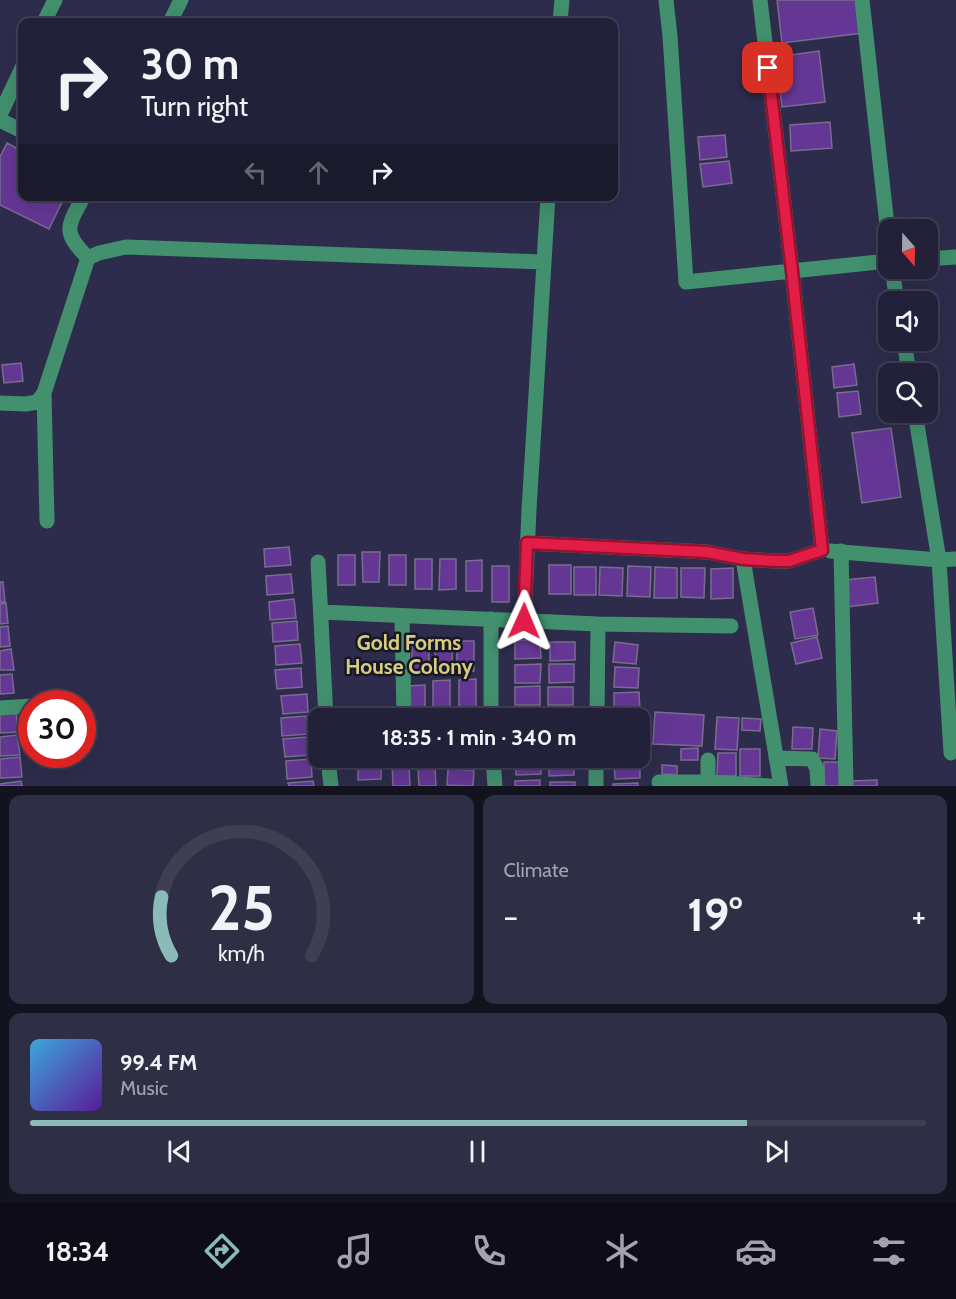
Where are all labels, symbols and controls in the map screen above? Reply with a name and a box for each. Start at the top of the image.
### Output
text: 30 m [141,38,239,90]
icon: right [42,42,120,120]
pin [742,42,793,93]
icon: arrive [751,51,784,84]
text: Turn right [141,90,248,123]
icon: left [239,156,272,189]
icon: ahead [302,156,335,189]
icon: right [365,156,398,189]
north arrow [878,219,938,279]
map controls [878,219,938,423]
button: sound [878,291,938,351]
button: search [878,363,938,423]
position arrow [492,589,556,653]
district label: Gold Forms House Colony [345,630,473,679]
speed limit sign: 30 [18,690,96,768]
text: 18:35 · 1 min · 340 m [382,724,576,751]
text: Climate [504,858,569,882]
text: 25 [208,870,275,946]
text: 19° [687,888,742,942]
text: − [504,896,518,936]
text: + [911,896,926,936]
text: km/h [218,941,265,967]
text: 99.4 FM [120,1049,197,1076]
text: Music [120,1076,168,1100]
icon: previous [163,1135,196,1168]
icon: pause [461,1135,494,1168]
icon: next [760,1135,793,1168]
icon: directions [201,1230,243,1272]
icon: music [334,1230,376,1272]
icon: phone [468,1230,510,1272]
icon: climate [601,1230,643,1272]
icon: car [735,1230,777,1272]
icon: filters [868,1230,910,1272]
text: 18:34 [46,1235,109,1268]

